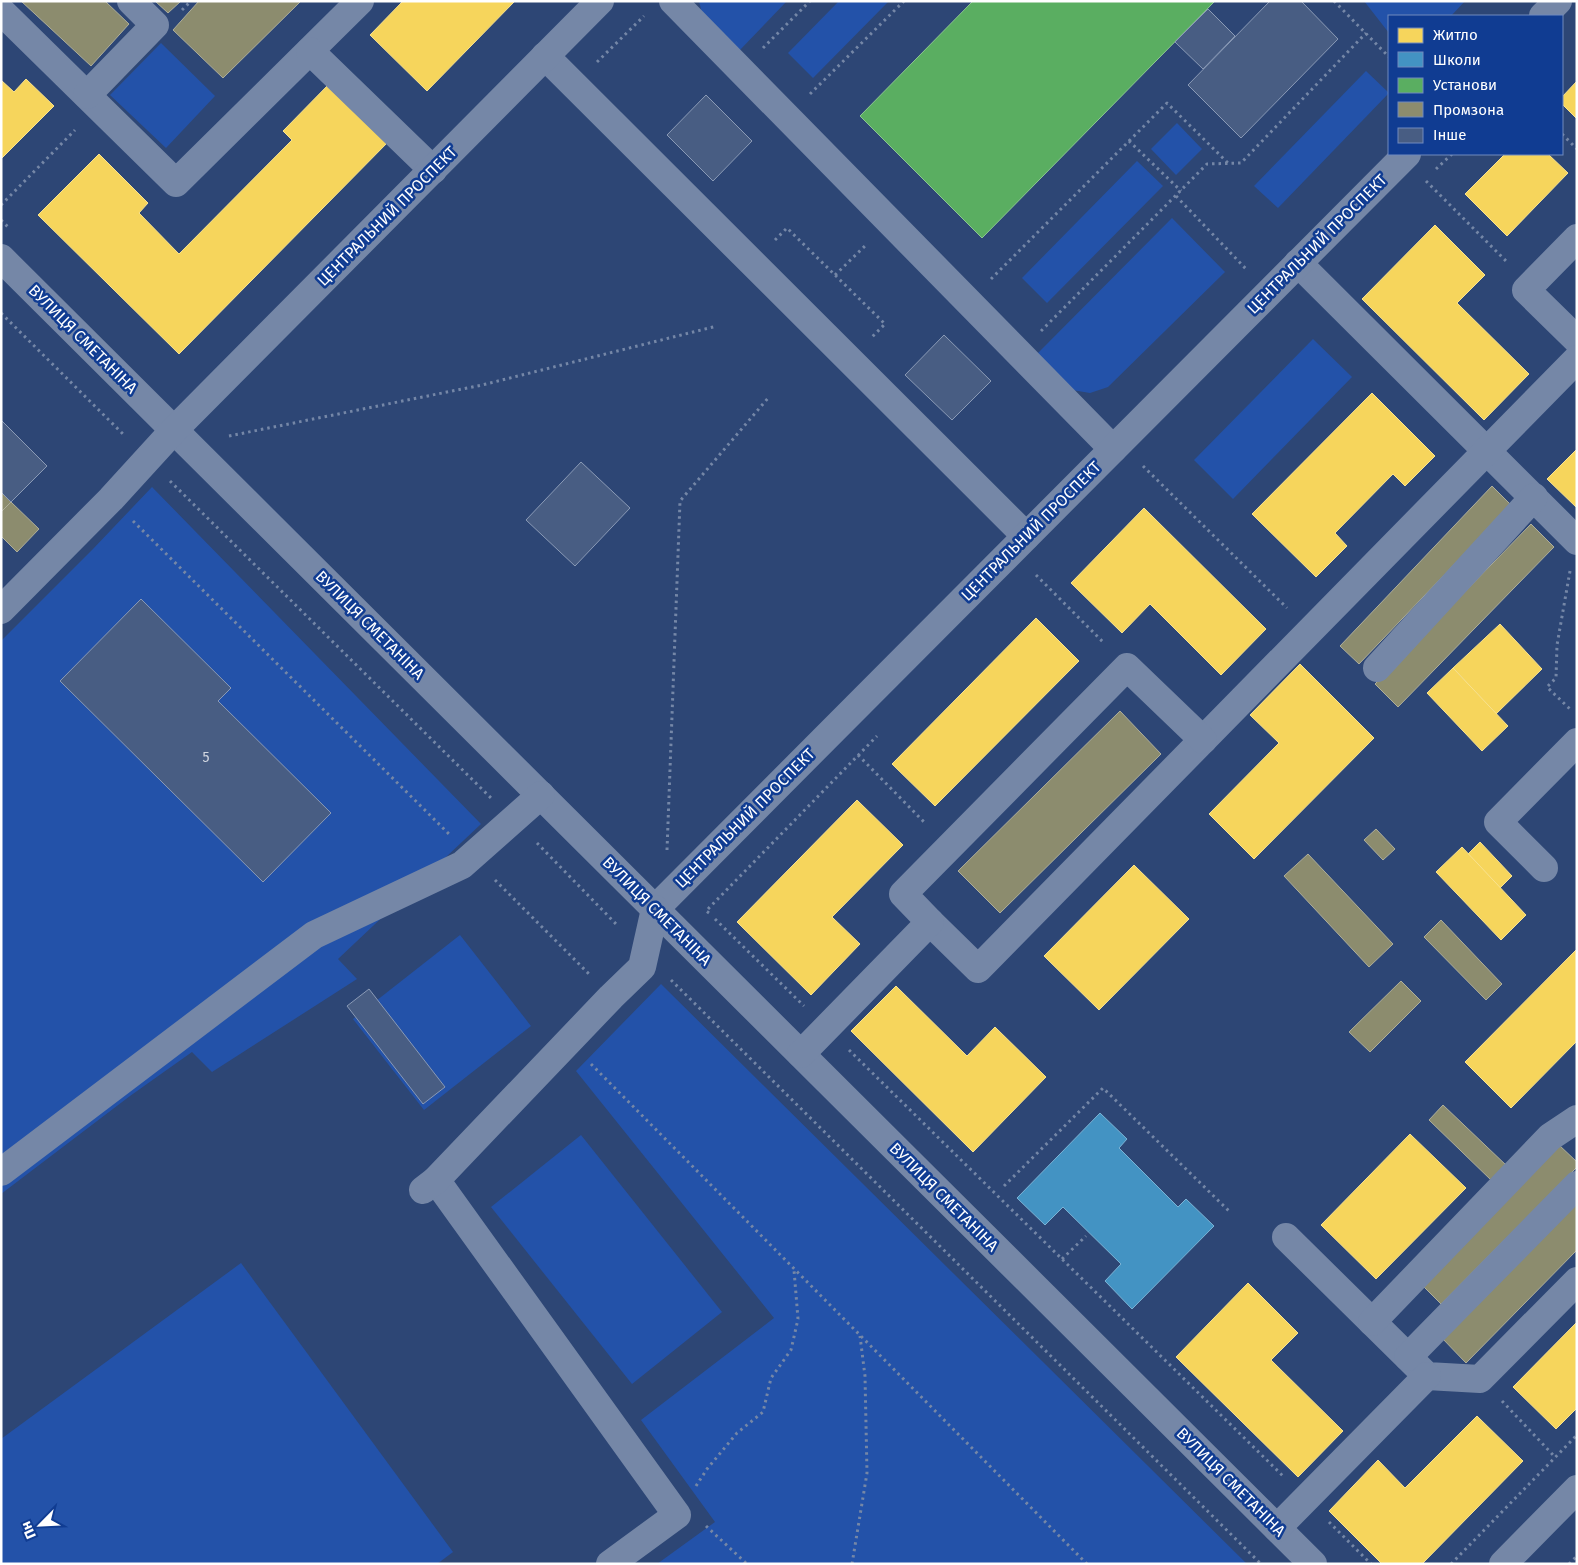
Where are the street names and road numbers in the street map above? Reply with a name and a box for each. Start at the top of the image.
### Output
street label: ЦЕНТРАЛЬНИЙ ПРОСПЕКТ [313,142,461,290]
street label: ЦЕНТРАЛЬНИЙ ПРОСПЕКТ [1243,170,1391,318]
street label: ВУЛИЦЯ СМЕТАНІНА [25,281,142,398]
street label: ЦЕНТРАЛЬНИЙ ПРОСПЕКТ [957,457,1105,605]
street label: ВУЛИЦЯ СМЕТАНІНА [312,567,429,684]
street label: ЦЕНТРАЛЬНИЙ ПРОСПЕКТ [671,744,819,892]
street label: ВУЛИЦЯ СМЕТАНІНА [599,853,716,970]
street label: ВУЛИЦЯ СМЕТАНІНА [886,1139,1003,1256]
street label: ВУЛИЦЯ СМЕТАНІНА [1173,1424,1290,1541]

